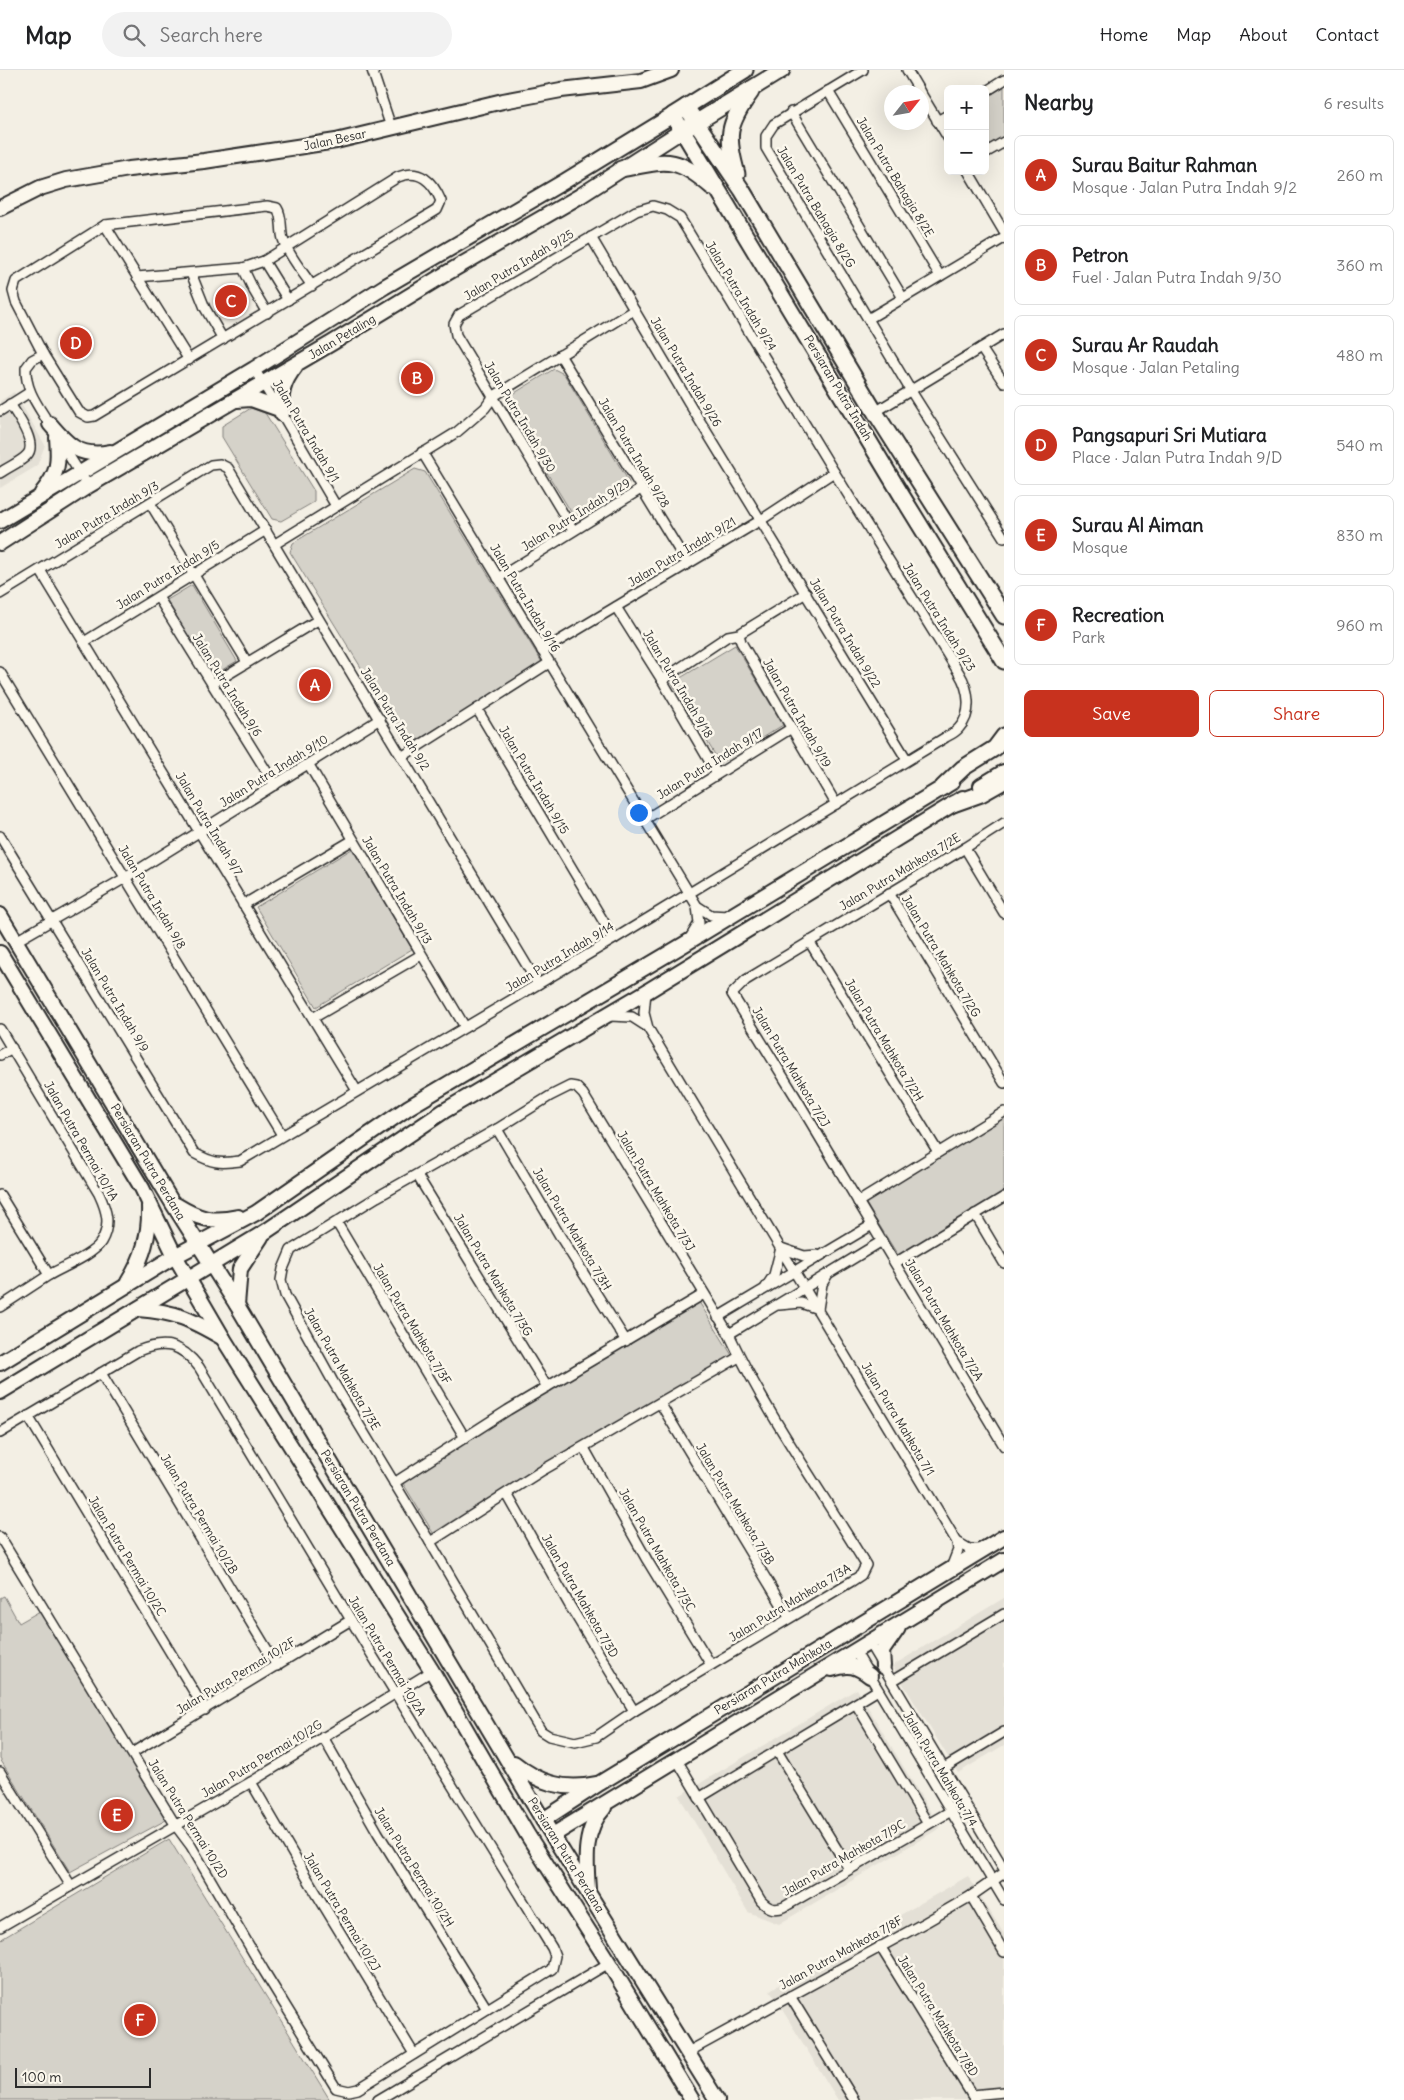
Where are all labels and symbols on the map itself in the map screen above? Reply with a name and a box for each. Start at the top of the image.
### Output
north arrow [884,85,929,130]
street label: Jalan Putra Bahagia 8/2E [854,114,937,240]
street label: Jalan Besar [302,126,368,153]
street label: Jalan Putra Bahagia 8/2G [774,143,859,270]
street label: Jalan Putra Indah 9/25 [461,226,576,303]
street label: Jalan Putra Indah 9/24 [703,238,780,353]
pin: C [215,282,247,320]
street label: Jalan Petaling [306,311,378,362]
street label: Jalan Putra Indah 9/26 [648,314,725,429]
pin: D [60,324,92,362]
street label: Persiaran Putra Indah [801,332,876,443]
pin: B [401,359,433,397]
street label: Jalan Putra Indah 9/30 [481,359,560,475]
street label: Jalan Putra Indah 9/1 [270,377,343,485]
street label: Jalan Putra Indah 9/28 [596,395,673,510]
street label: Jalan Putra Indah 9/29 [519,475,633,554]
street label: Jalan Putra Indah 9/3 [52,477,162,552]
street label: Jalan Putra Indah 9/21 [625,513,738,590]
street label: Jalan Putra Indah 9/5 [113,537,222,612]
street label: Jalan Putra Indah 9/16 [487,541,564,655]
street label: Jalan Putra Indah 9/23 [900,560,979,674]
street label: Jalan Putra Indah 9/22 [807,575,884,691]
street label: Jalan Putra Indah 9/18 [640,627,717,741]
street label: Jalan Putra Indah 9/6 [190,630,265,739]
street label: Jalan Putra Indah 9/19 [760,656,835,770]
street label: Jalan Putra Indah 9/2 [358,665,433,773]
pin: A [299,666,331,704]
street label: Jalan Putra Indah 9/15 [496,723,573,837]
street label: Jalan Putra Indah 9/17 [654,725,766,802]
street label: Jalan Putra Indah 9/10 [217,731,331,810]
street label: Jalan Putra Indah 9/7 [173,769,246,878]
your location [626,800,652,826]
street label: Jalan Putra Mahkota 7/2E [837,829,963,914]
street label: Jalan Putra Indah 9/13 [359,833,436,947]
street label: Jalan Putra Indah 9/8 [115,842,189,952]
street label: Jalan Putra Mahkota 7/2G [899,892,984,1020]
street label: Jalan Putra Indah 9/14 [503,918,617,995]
street label: Jalan Putra Indah 9/9 [78,945,152,1055]
street label: Jalan Putra Mahkota 7/2H [842,976,927,1104]
street label: Jalan Putra Mahkota 7/2J [750,1004,833,1130]
street label: Jalan Putra Permai 10/1A [41,1078,122,1203]
street label: Persiaran Putra Perdana [108,1101,189,1223]
street label: Jalan Putra Mahkota 7/3J [614,1128,698,1254]
street label: Jalan Putra Mahkota 7/3H [530,1165,615,1293]
street label: Jalan Putra Mahkota 7/3G [451,1211,536,1339]
street label: Jalan Putra Mahkota 7/2A [902,1256,987,1383]
street label: Jalan Putra Mahkota 7/3F [370,1261,455,1387]
street label: Jalan Putra Mahkota 7/3E [301,1305,384,1433]
street label: Jalan Putra Mahkota 7/1 [859,1359,938,1478]
street label: Jalan Putra Mahkota 7/3B [693,1440,778,1567]
street label: Persiaran Putra Perdana [318,1447,399,1569]
street label: Jalan Putra Permai 10/2B [158,1451,241,1577]
street label: Jalan Putra Mahkota 7/3C [616,1486,699,1614]
street label: Jalan Putra Permai 10/2C [86,1493,169,1619]
street label: Jalan Putra Mahkota 7/3D [539,1531,622,1660]
street label: Jalan Putra Mahkota 7/3A [726,1560,854,1645]
street label: Jalan Putra Permai 10/2A [346,1593,429,1719]
street label: Jalan Putra Permai 10/2F [173,1634,298,1717]
street label: Persiaran Putra Mahkota [711,1635,834,1718]
street label: Jalan Putra Mahkota 7/4 [900,1708,981,1829]
street label: Jalan Putra Permai 10/2G [199,1716,325,1801]
street label: Jalan Putra Permai 10/2D [145,1756,231,1881]
street label: Persiaran Putra Perdana [525,1794,608,1915]
pin: E [101,1796,133,1834]
street label: Jalan Putra Permai 10/2H [371,1804,458,1930]
street label: Jalan Putra Mahkota 7/9C [780,1816,908,1899]
street label: Jalan Putra Permai 10/2J [301,1850,384,1974]
street label: Jalan Putra Mahkota 7/8F [777,1912,905,1993]
street label: Jalan Putra Mahkota 7/8D [895,1952,982,2079]
pin: F [124,2001,156,2039]
scale bar [15,2065,151,2088]

